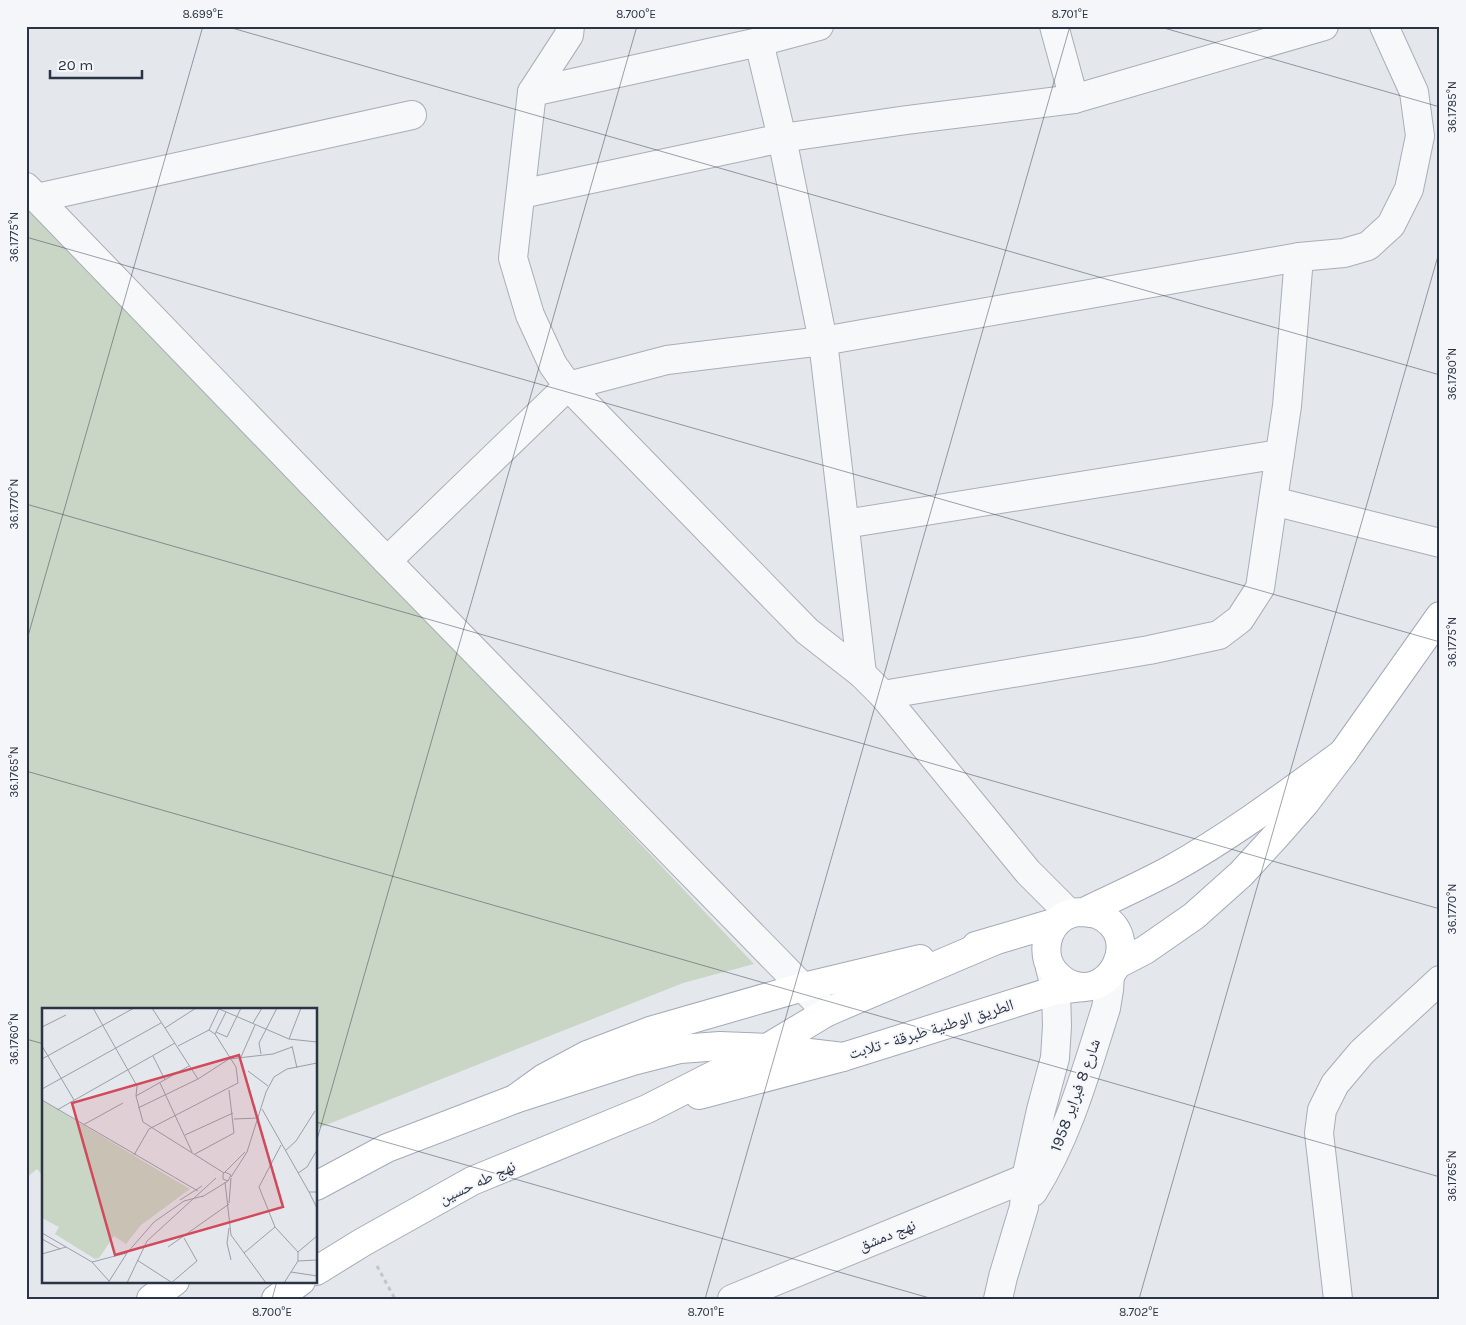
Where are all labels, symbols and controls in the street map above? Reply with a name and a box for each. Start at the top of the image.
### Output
text: 8.699°E [182,7,224,21]
text: 8.700°E [616,7,656,21]
text: 8.701°E [1051,7,1089,21]
scale bar [50,48,142,80]
text: 20 m [58,56,93,74]
text: 36.1785°N [1445,81,1459,133]
text: 36.1775°N [7,212,21,262]
text: 36.1780°N [1445,348,1459,400]
text: 36.1770°N [7,479,21,529]
text: 36.1775°N [1445,617,1459,667]
text: 36.1765°N [7,746,21,798]
text: 36.1770°N [1445,884,1459,934]
street label: الطريق الوطنية طبرقة - تلابت [846,995,1016,1064]
inset map [42,1008,318,1282]
text: 36.1760°N [7,1013,21,1065]
street label: شارع 8 فبراير 1958 [1046,1036,1105,1154]
text: 36.1765°N [1445,1150,1459,1202]
street label: نهج طه حسين [436,1156,519,1209]
street label: نهج دمشق [856,1215,919,1256]
text: 8.700°E [252,1305,292,1319]
text: 8.701°E [687,1305,725,1319]
text: 8.702°E [1119,1305,1159,1319]

